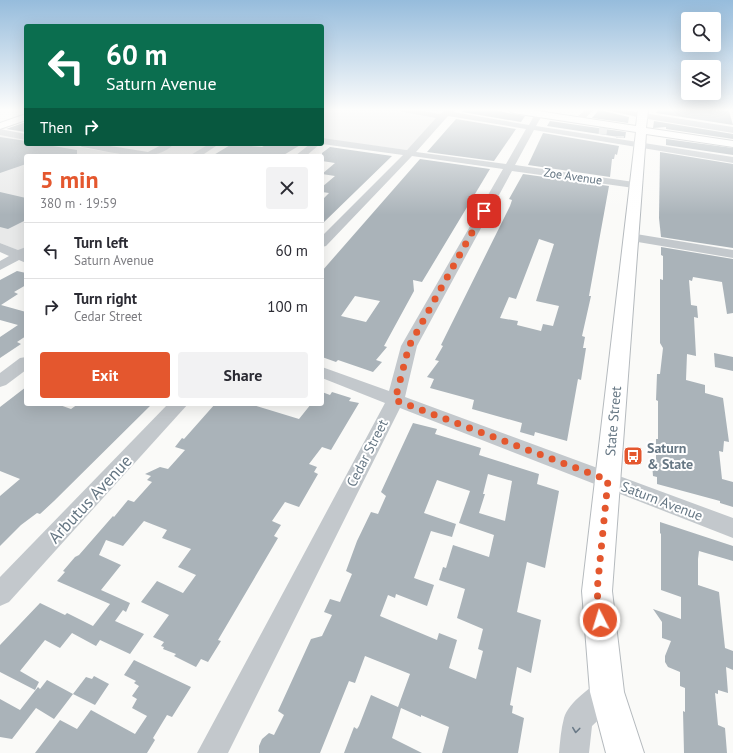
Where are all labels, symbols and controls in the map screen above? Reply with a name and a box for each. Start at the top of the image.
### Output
map controls [681,12,721,100]
button: search [681,12,721,52]
text: 60 m [106,36,167,73]
icon: left [40,40,92,92]
button: layers [681,60,721,100]
text: Saturn Avenue [106,72,217,95]
icon: right [80,116,102,138]
text: Then [40,118,72,137]
text: 5 min [40,164,99,195]
street label: Zoe Avenue [543,164,603,188]
button: close [266,167,308,209]
pin [467,194,501,228]
text: 380 m · 19:59 [40,195,117,212]
icon: arrive [473,200,495,222]
text: Turn left [74,233,128,252]
icon: left [40,240,62,262]
text: 60 m [275,241,308,260]
text: Saturn Avenue [74,252,154,269]
text: Turn right [74,289,137,308]
icon: right [40,296,62,318]
text: 100 m [267,297,308,316]
text: Cedar Street [74,308,142,325]
button: Exit [40,352,170,398]
button: Share [178,352,308,398]
street label: State Street [601,385,625,457]
street label: Cedar Street [342,416,392,490]
place label: Saturn & State [647,439,693,473]
bus stop icon: Saturn & State [622,445,644,467]
street label: Arbutus Avenue [43,450,137,548]
street label: Saturn Avenue [619,477,705,525]
position arrow [579,599,621,641]
one-way arrow [572,727,581,733]

